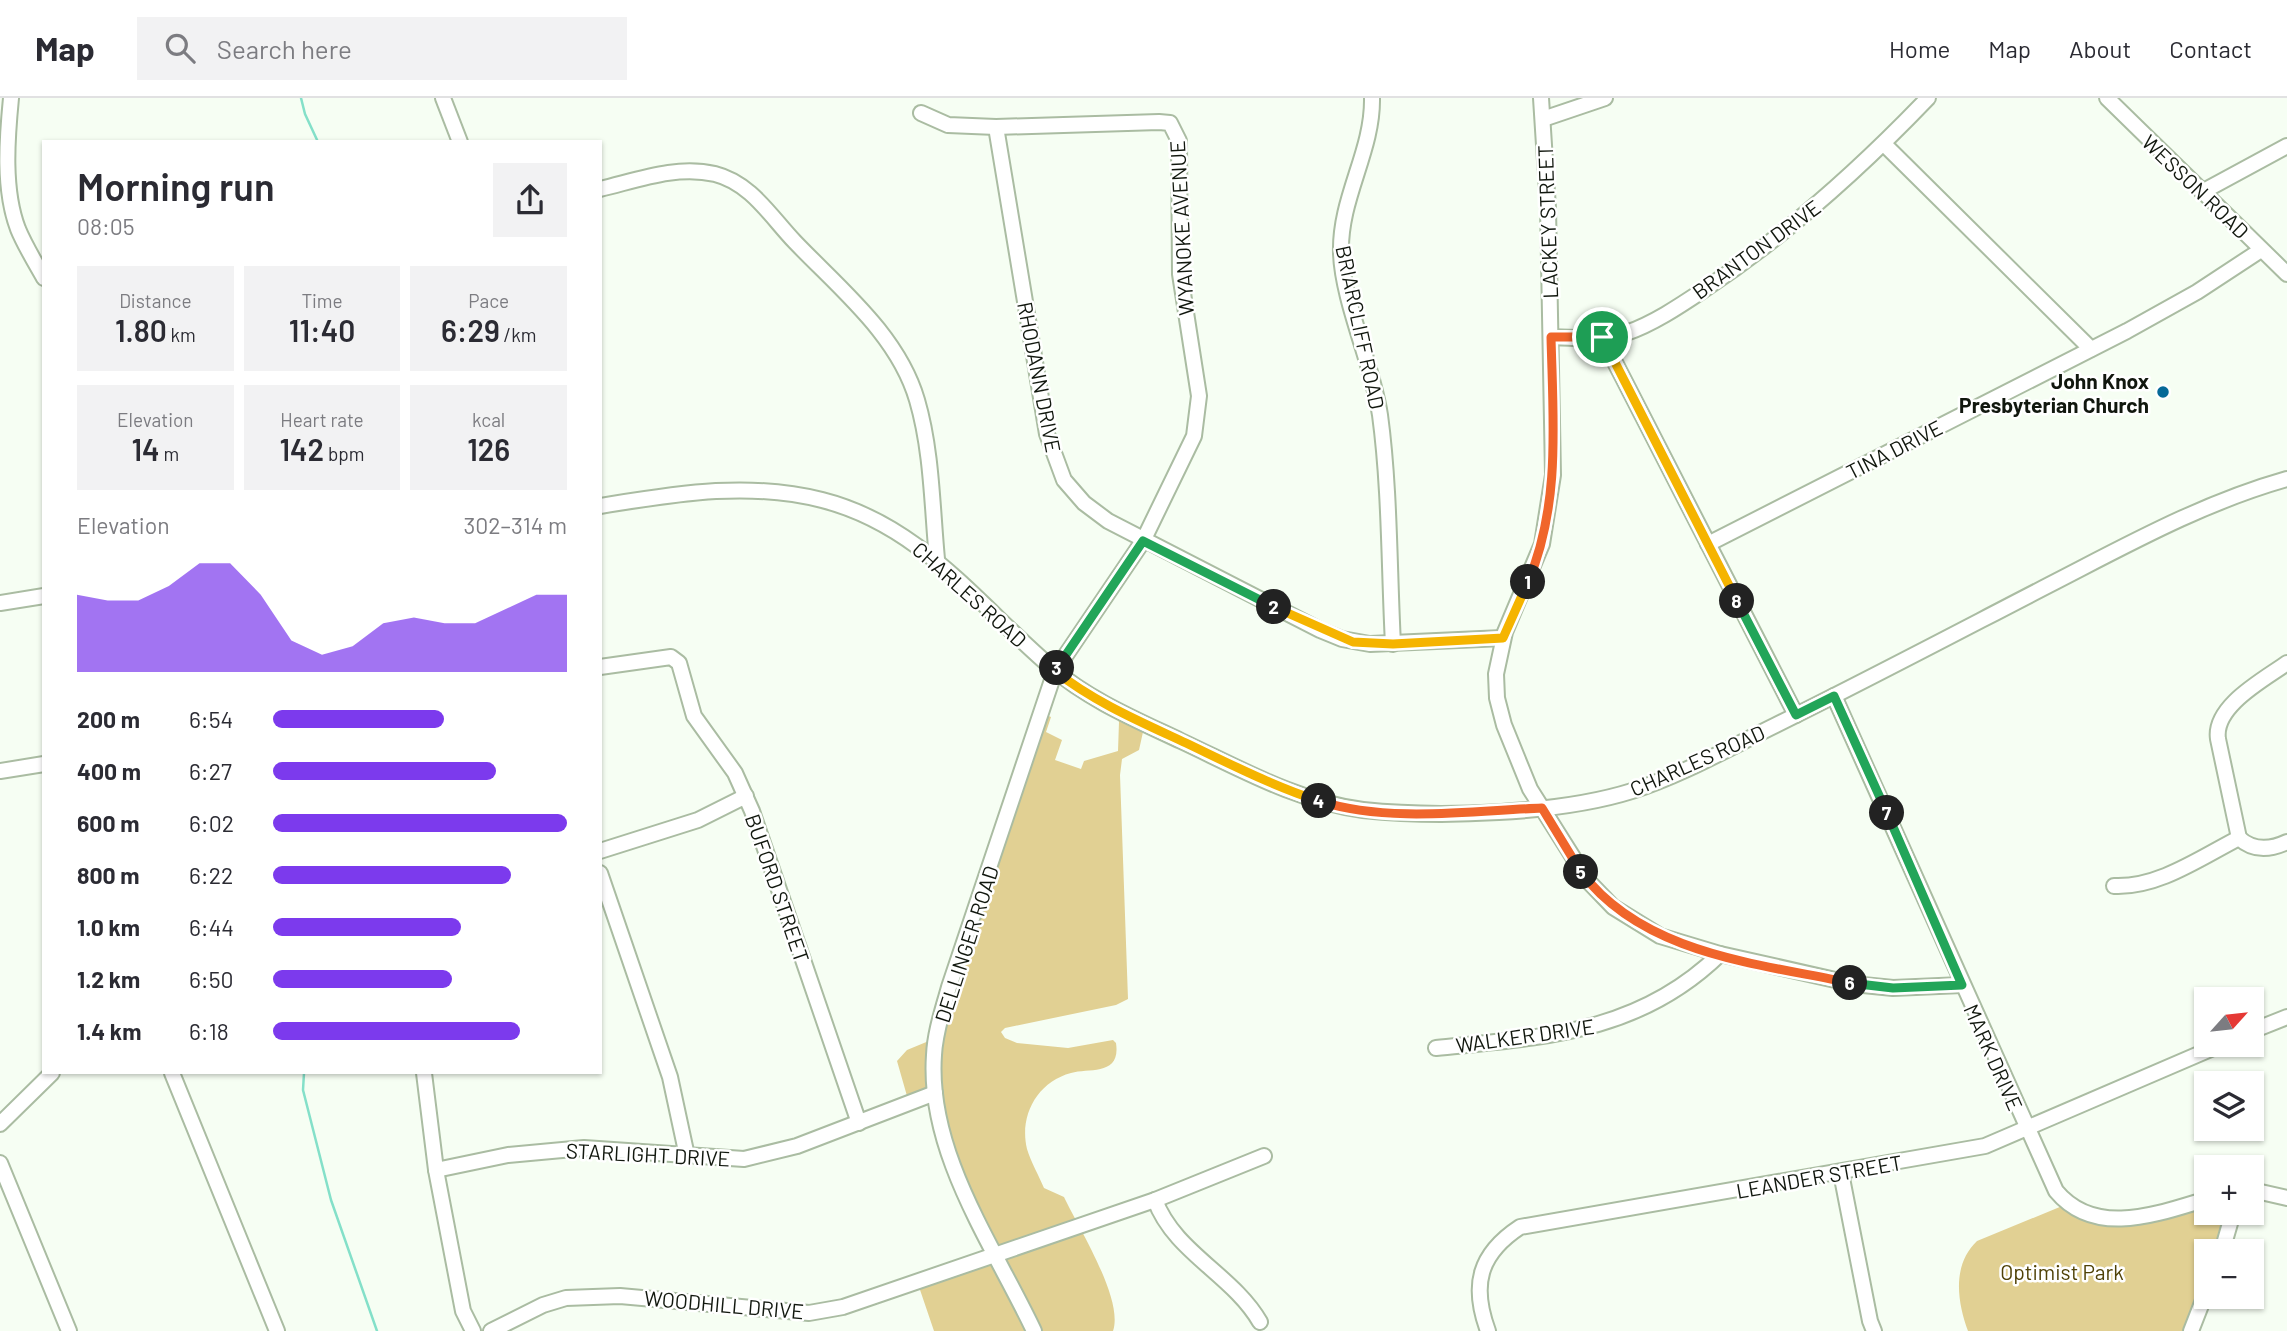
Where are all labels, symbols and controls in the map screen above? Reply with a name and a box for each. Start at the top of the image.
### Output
search box [137,17,627,80]
text: Map [35,28,95,68]
icon: search [161,29,199,67]
text: Search here [217,33,352,64]
text: Home [1889,34,1950,63]
text: Map [1988,34,2031,63]
text: About [2069,34,2131,63]
text: Contact [2169,34,2252,63]
street label: WESSON ROAD [2138,129,2254,243]
street label: WYANOKE AVENUE [1164,140,1198,316]
street label: LACKEY STREET [1532,145,1562,299]
text: Morning run [77,163,275,209]
button: share [493,163,567,237]
street label: BRANTON DRIVE [1687,194,1825,304]
text: 08:05 [77,212,135,240]
street label: BRIARCLIFF ROAD [1331,243,1391,411]
text: Distance [119,289,192,312]
text: Time [301,289,343,312]
text: Pace [468,289,509,312]
street label: RHODANN DRIVE [1013,299,1067,455]
pin [1572,307,1632,367]
text: 1.80 [115,312,167,348]
text: 11:40 [289,312,355,348]
text: 6:29 [441,312,500,348]
icon: arrive [1583,318,1621,356]
text: km [167,323,196,346]
text: /km [500,323,536,346]
place label: John Knox Presbyterian Church [1959,368,2149,417]
marker: John Knox Presbyterian Church [2155,384,2171,400]
text: Elevation [117,408,194,431]
text: Heart rate [280,408,364,431]
text: kcal [472,408,505,431]
street label: TINA DRIVE [1842,414,1946,484]
text: 14 [132,431,160,467]
text: 142 [279,431,324,467]
text: 126 [467,431,510,467]
text: m [160,442,179,465]
text: bpm [324,442,365,465]
text: Elevation [77,511,170,539]
text: 302–314 m [463,511,567,539]
street label: CHARLES ROAD [908,536,1032,652]
pin: 1 [1510,564,1546,600]
text: 1 [1524,570,1531,593]
pin: 8 [1720,584,1754,618]
pin: 2 [1256,589,1292,624]
text: 8 [1731,589,1742,612]
text: 2 [1268,595,1279,618]
pin: 3 [1040,650,1074,686]
text: 3 [1051,656,1062,679]
text: 200 m [77,705,140,733]
text: 6:54 [189,705,233,733]
street label: CHARLES ROAD [1626,719,1768,801]
text: 400 m [77,757,141,785]
text: 6:27 [189,757,232,785]
pin: 4 [1302,784,1336,818]
text: 4 [1313,789,1324,812]
pin: 7 [1870,796,1904,830]
text: 7 [1882,801,1891,824]
text: 600 m [77,809,139,837]
text: 6:02 [189,809,234,837]
street label: BUFORD STREET [741,810,815,966]
pin: 5 [1564,854,1598,890]
text: 5 [1575,860,1586,883]
text: 800 m [77,861,139,889]
text: 6:22 [189,861,233,889]
street label: DELLINGER ROAD [929,862,1003,1026]
text: 1.0 km [77,913,140,941]
text: 6:44 [189,913,234,941]
text: 1.2 km [77,965,140,993]
text: 6:50 [189,965,233,993]
pin: 6 [1832,966,1868,1001]
text: 6 [1844,971,1855,994]
north arrow [2194,987,2264,1057]
map controls [2194,987,2264,1309]
street label: MARK DRIVE [1959,1000,2029,1114]
street label: WALKER DRIVE [1454,1013,1596,1057]
text: 1.4 km [77,1017,141,1045]
text: 6:18 [189,1017,229,1045]
button: layers [2194,1071,2264,1141]
street label: STARLIGHT DRIVE [565,1137,731,1171]
street label: LEANDER STREET [1734,1149,1904,1203]
button: + [2194,1155,2264,1225]
button: − [2194,1239,2264,1309]
park label: Optimist Park [2000,1259,2124,1284]
street label: WOODHILL DRIVE [643,1285,805,1323]

